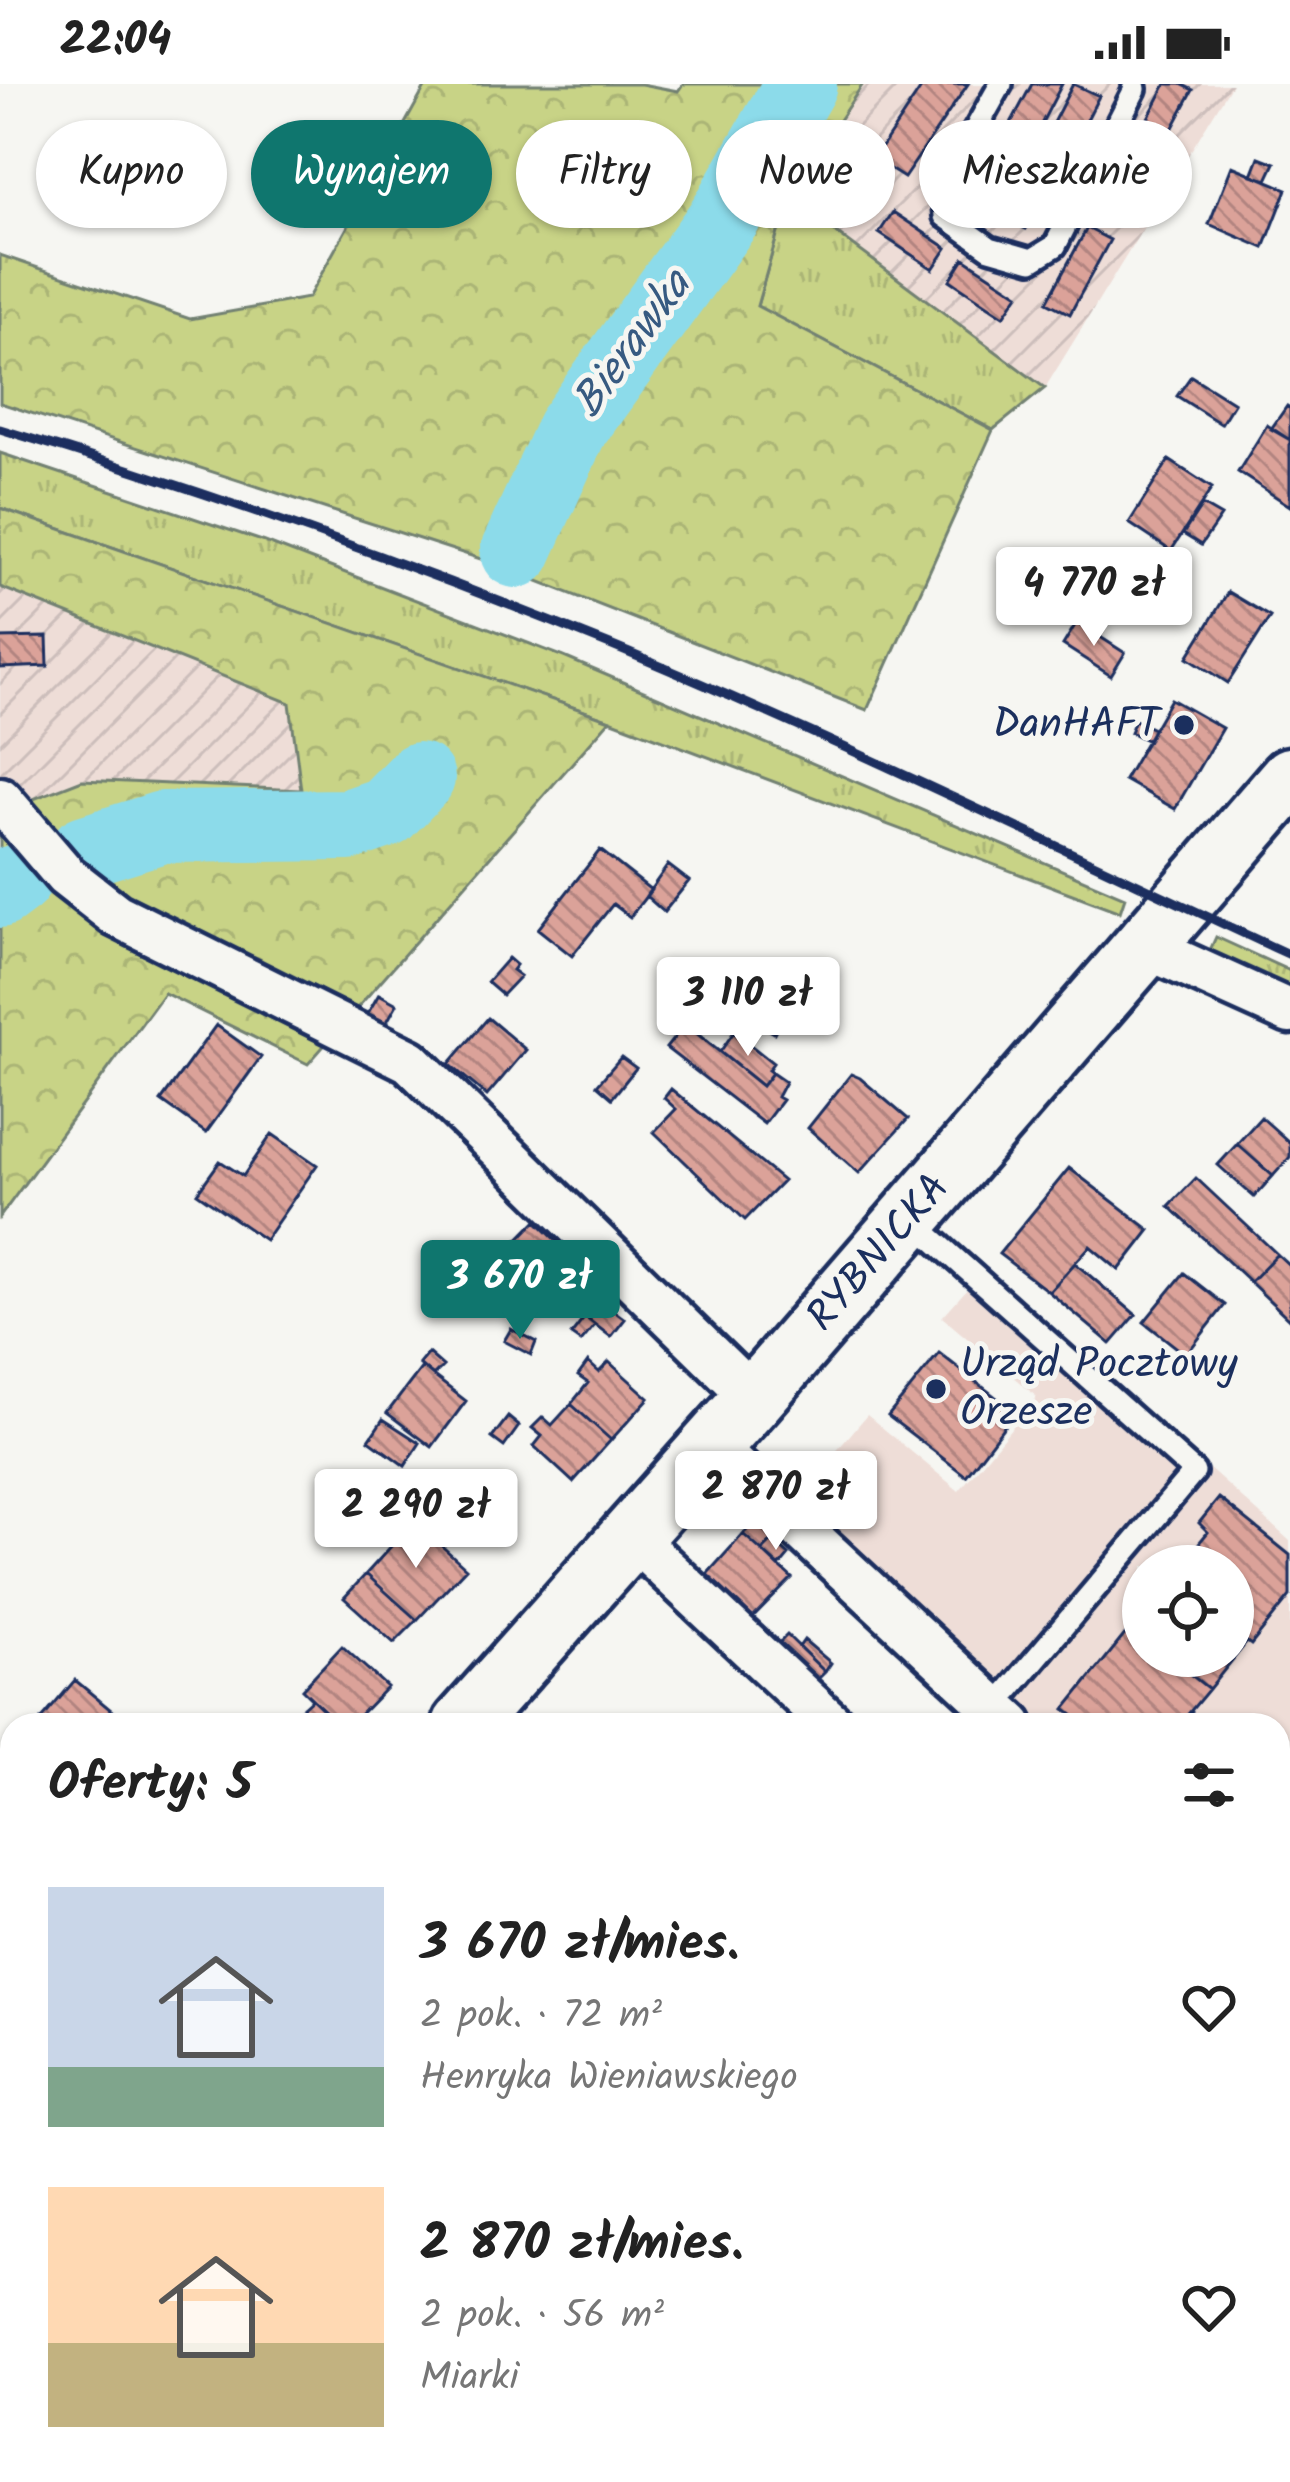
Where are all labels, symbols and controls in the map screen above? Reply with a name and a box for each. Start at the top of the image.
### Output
text: 22:04 [60,6,171,78]
chip: Kupno [36,120,227,228]
chip: Wynajem [251,120,492,228]
chip: Filtry [516,120,692,228]
chip: Nowe [716,120,895,228]
chip: Mieszkanie [919,120,1192,228]
water label: Bierawka [554,253,713,434]
pin: 4 770 zł [970,547,1218,649]
text: 4 770 zł [1023,555,1165,617]
place label: DanHAFT [993,692,1164,759]
marker: DanHAFT [1171,712,1197,738]
pin: 3 110 zł [624,957,872,1059]
text: 3 110 zł [684,965,812,1027]
street label: RYBNICKA [791,1158,967,1348]
pin: 3 670 zł [396,1240,644,1342]
text: 3 670 zł [448,1248,592,1310]
place label: Urząd Pocztowy Orzesze [960,1332,1238,1447]
marker: Urząd Pocztowy Orzesze [923,1376,949,1402]
pin: 2 870 zł [652,1451,900,1553]
text: 2 870 zł [702,1459,850,1521]
pin: 2 290 zł [292,1469,540,1571]
text: 2 290 zł [342,1477,490,1539]
map controls [1122,1545,1254,1677]
button: locate [1122,1545,1254,1677]
text: Oferty: 5 [48,1745,253,1826]
icon: filters [1176,1752,1242,1818]
text: 3 670 zł/mies. [420,1905,739,1986]
icon: home [144,1935,288,2079]
icon: heart [1176,1974,1242,2040]
text: 2 pok. · 72 m² [420,1986,662,2048]
text: Henryka Wieniawskiego [420,2048,798,2110]
text: 2 870 zł/mies. [420,2205,744,2286]
icon: home [144,2235,288,2379]
icon: heart [1176,2274,1242,2340]
text: 2 pok. · 56 m² [420,2286,664,2348]
text: Miarki [420,2348,519,2410]

